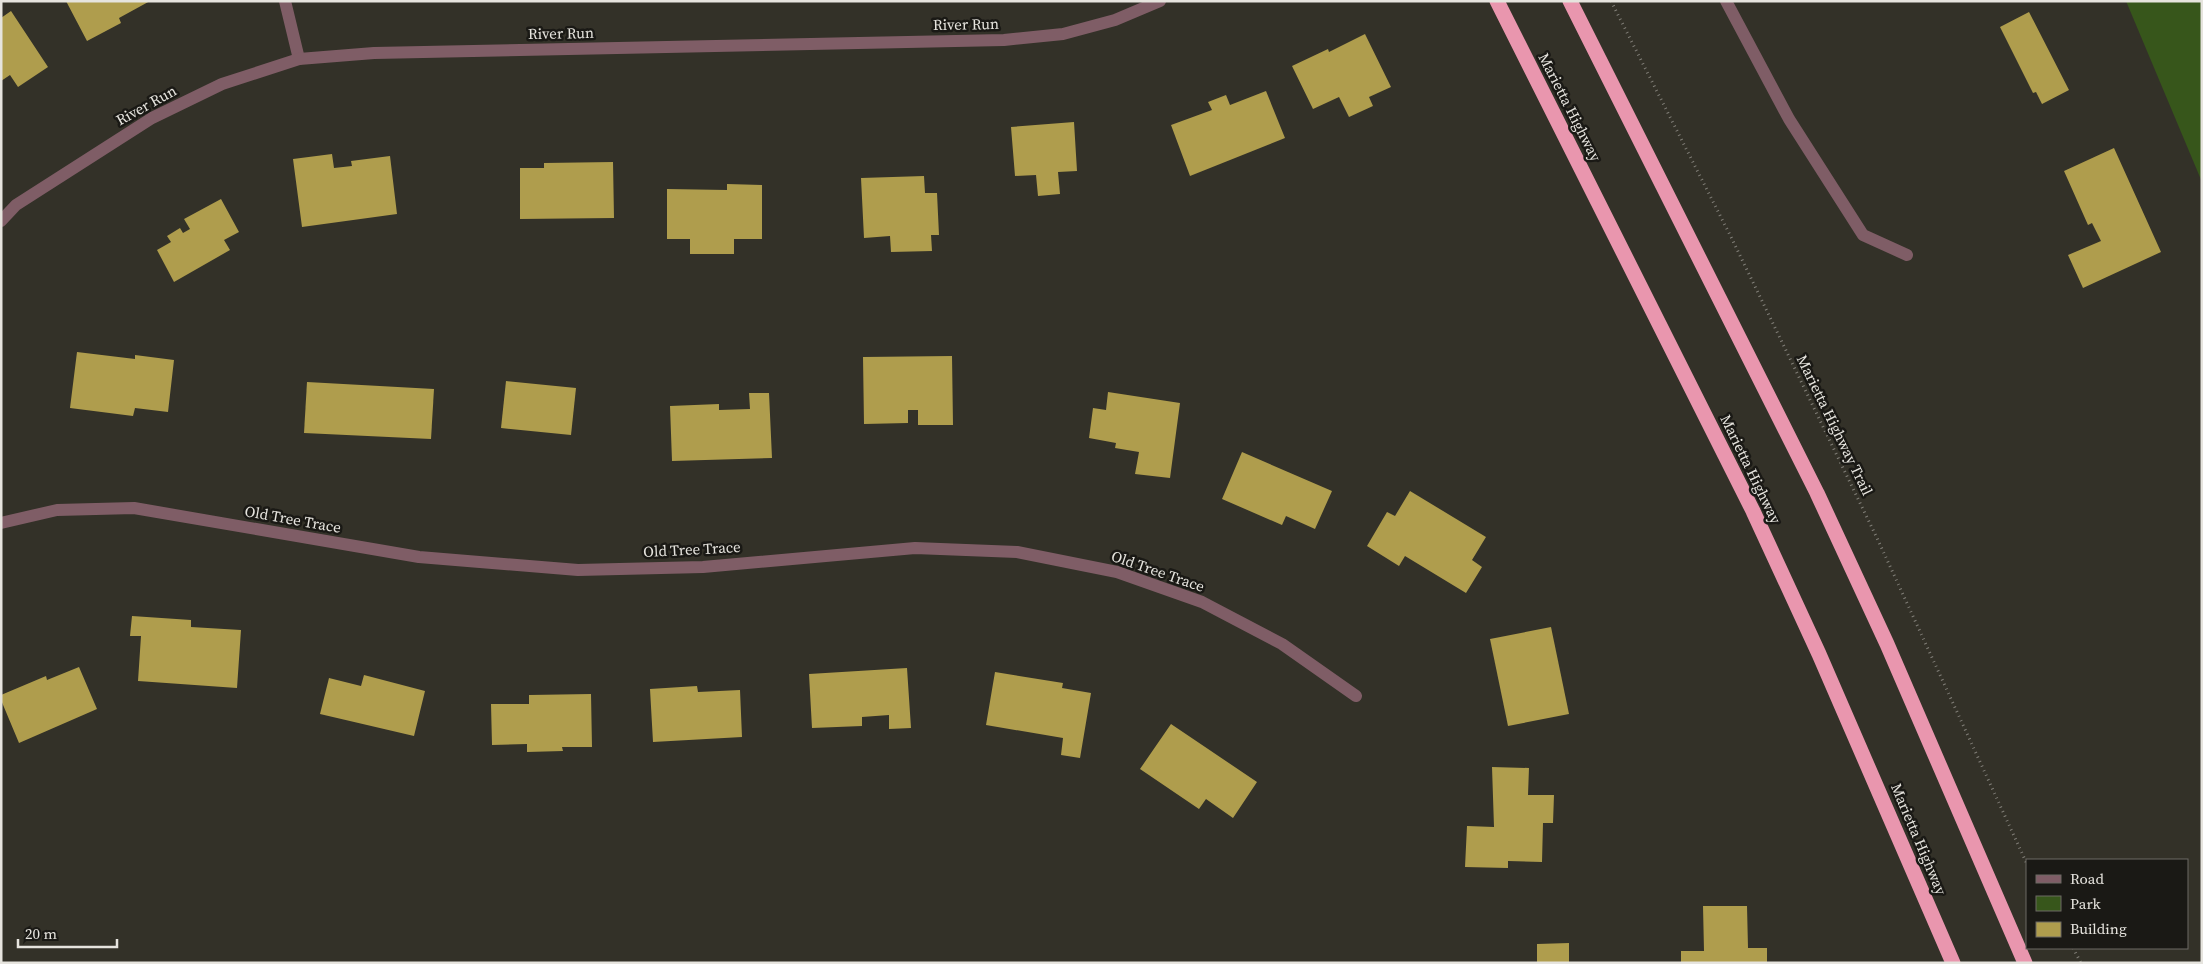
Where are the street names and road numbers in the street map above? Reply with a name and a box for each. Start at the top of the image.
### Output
street label: River Run [933,13,999,35]
street label: River Run [528,22,594,44]
street label: Marietta Highway [1534,49,1607,165]
street label: River Run [112,80,180,130]
street label: Marietta Highway Trail [1792,351,1878,499]
street label: Marietta Highway [1715,411,1787,527]
street label: Old Tree Trace [243,500,343,538]
street label: Old Tree Trace [643,536,742,562]
street label: Old Tree Trace [1108,545,1208,597]
street label: Marietta Highway [1886,780,1952,898]

